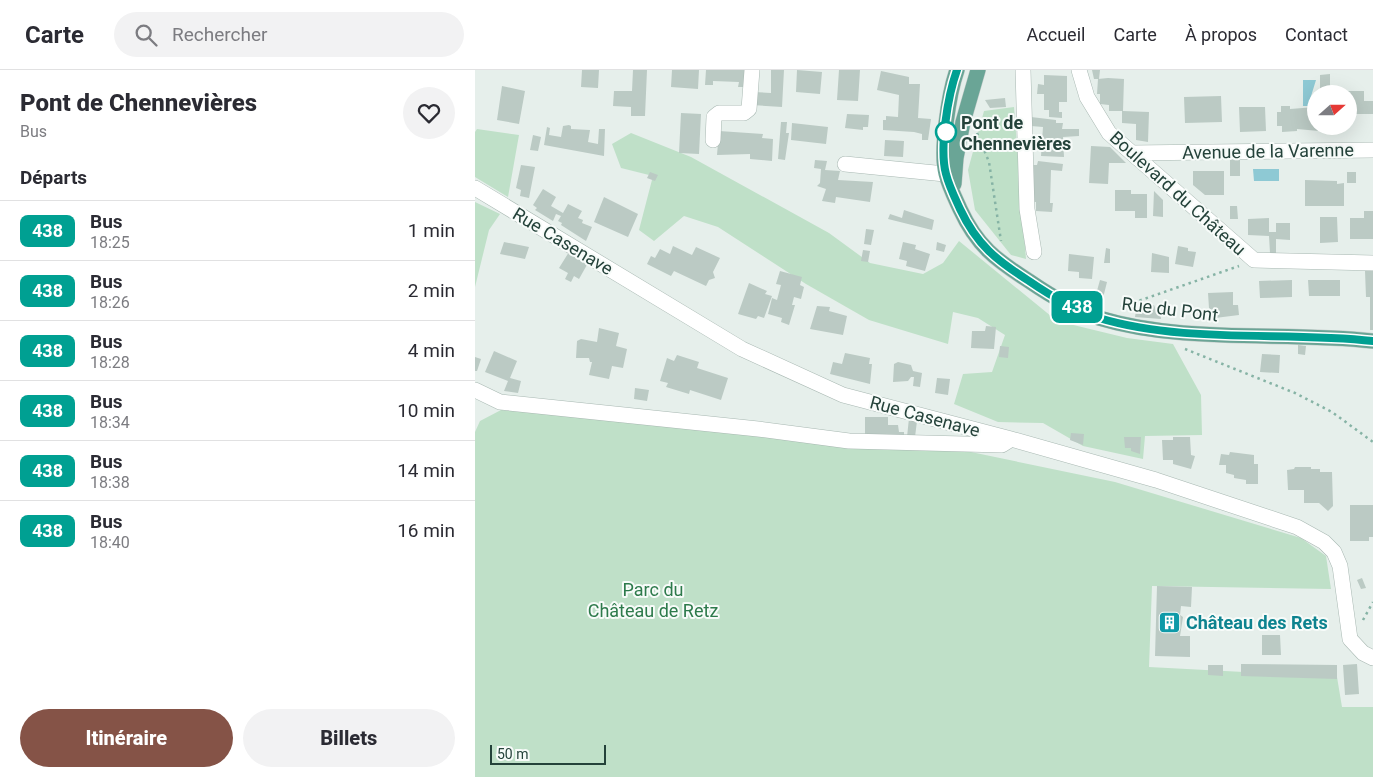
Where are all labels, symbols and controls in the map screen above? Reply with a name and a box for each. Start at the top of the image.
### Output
search box [114,12,464,57]
text: Carte [25,21,84,49]
icon: search [132,21,160,49]
text: Rechercher [172,23,267,46]
text: Accueil [1027,24,1085,45]
text: Carte [1113,24,1157,45]
text: À propos [1185,24,1257,45]
text: Contact [1285,24,1348,45]
north arrow [1307,85,1357,135]
map controls [1307,85,1357,135]
button: heart [403,87,455,139]
text: Pont de Chennevières [20,89,257,117]
place label: Pont de Chennevières [961,112,1071,154]
marker: Pont de Chennevières [935,121,957,143]
text: Bus [20,122,47,141]
street label: Boulevard du Château [1106,127,1250,259]
street label: Avenue de la Varenne [1182,139,1354,163]
text: Départs [20,166,87,189]
street label: Rue Casenave [509,203,617,279]
text: Bus [90,210,123,233]
text: 1 min [408,219,455,242]
text: 438 [32,220,63,241]
text: 18:25 [90,233,130,252]
text: Bus [90,270,123,293]
text: 2 min [408,279,455,302]
text: 438 [32,280,63,301]
line badge: 438 [1048,291,1106,323]
text: 18:26 [90,293,130,312]
street label: Rue du Pont [1121,293,1219,325]
text: 438 [1062,296,1092,317]
text: Bus [90,330,123,353]
text: 4 min [408,339,455,362]
text: 438 [32,340,63,361]
text: 18:28 [90,353,130,372]
text: Bus [90,390,123,413]
street label: Rue Casenave [868,391,982,441]
text: 10 min [397,399,455,422]
text: 438 [32,400,63,421]
text: 18:34 [90,413,130,432]
text: Bus [90,450,123,473]
text: 14 min [397,459,455,482]
text: 438 [32,460,63,481]
text: 18:38 [90,473,130,492]
text: Bus [90,510,123,533]
text: 16 min [397,519,455,542]
text: 438 [32,520,63,541]
text: 18:40 [90,533,130,552]
park label: Parc du Château de Retz [588,579,718,621]
building icon: Château des Rets [1158,610,1182,634]
place label: Château des Rets [1186,612,1328,633]
button: Itinéraire [20,709,233,767]
button: Billets [243,709,455,767]
scale bar [490,742,606,765]
text: 50 m [497,746,529,762]

